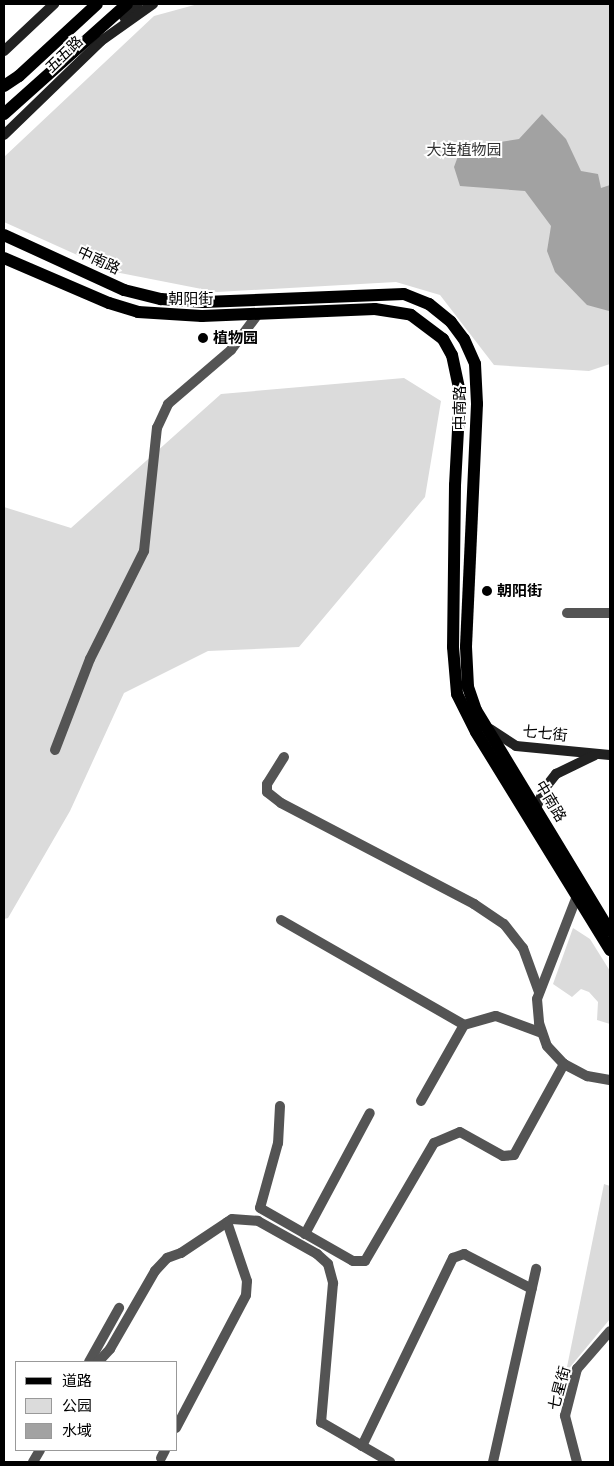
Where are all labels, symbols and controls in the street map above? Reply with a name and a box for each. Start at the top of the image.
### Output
street label: 五五路 [42,32,86,76]
park label: 大连植物园 [427,141,501,159]
street label: 中南路 [75,242,123,278]
street label: 朝阳街 [169,290,213,308]
place label: 植物园 [213,329,258,347]
marker: 植物园 [197,332,209,344]
street label: 中南路 [451,386,469,430]
place label: 朝阳街 [497,582,542,600]
marker: 朝阳街 [481,585,493,597]
street label: 七七街 [522,722,568,744]
street label: 中南路 [532,777,570,825]
legend [15,1361,178,1451]
street label: 七星街 [544,1364,574,1412]
text: 道路 [62,1370,92,1391]
text: 公园 [62,1395,92,1416]
text: 水域 [62,1420,92,1441]

